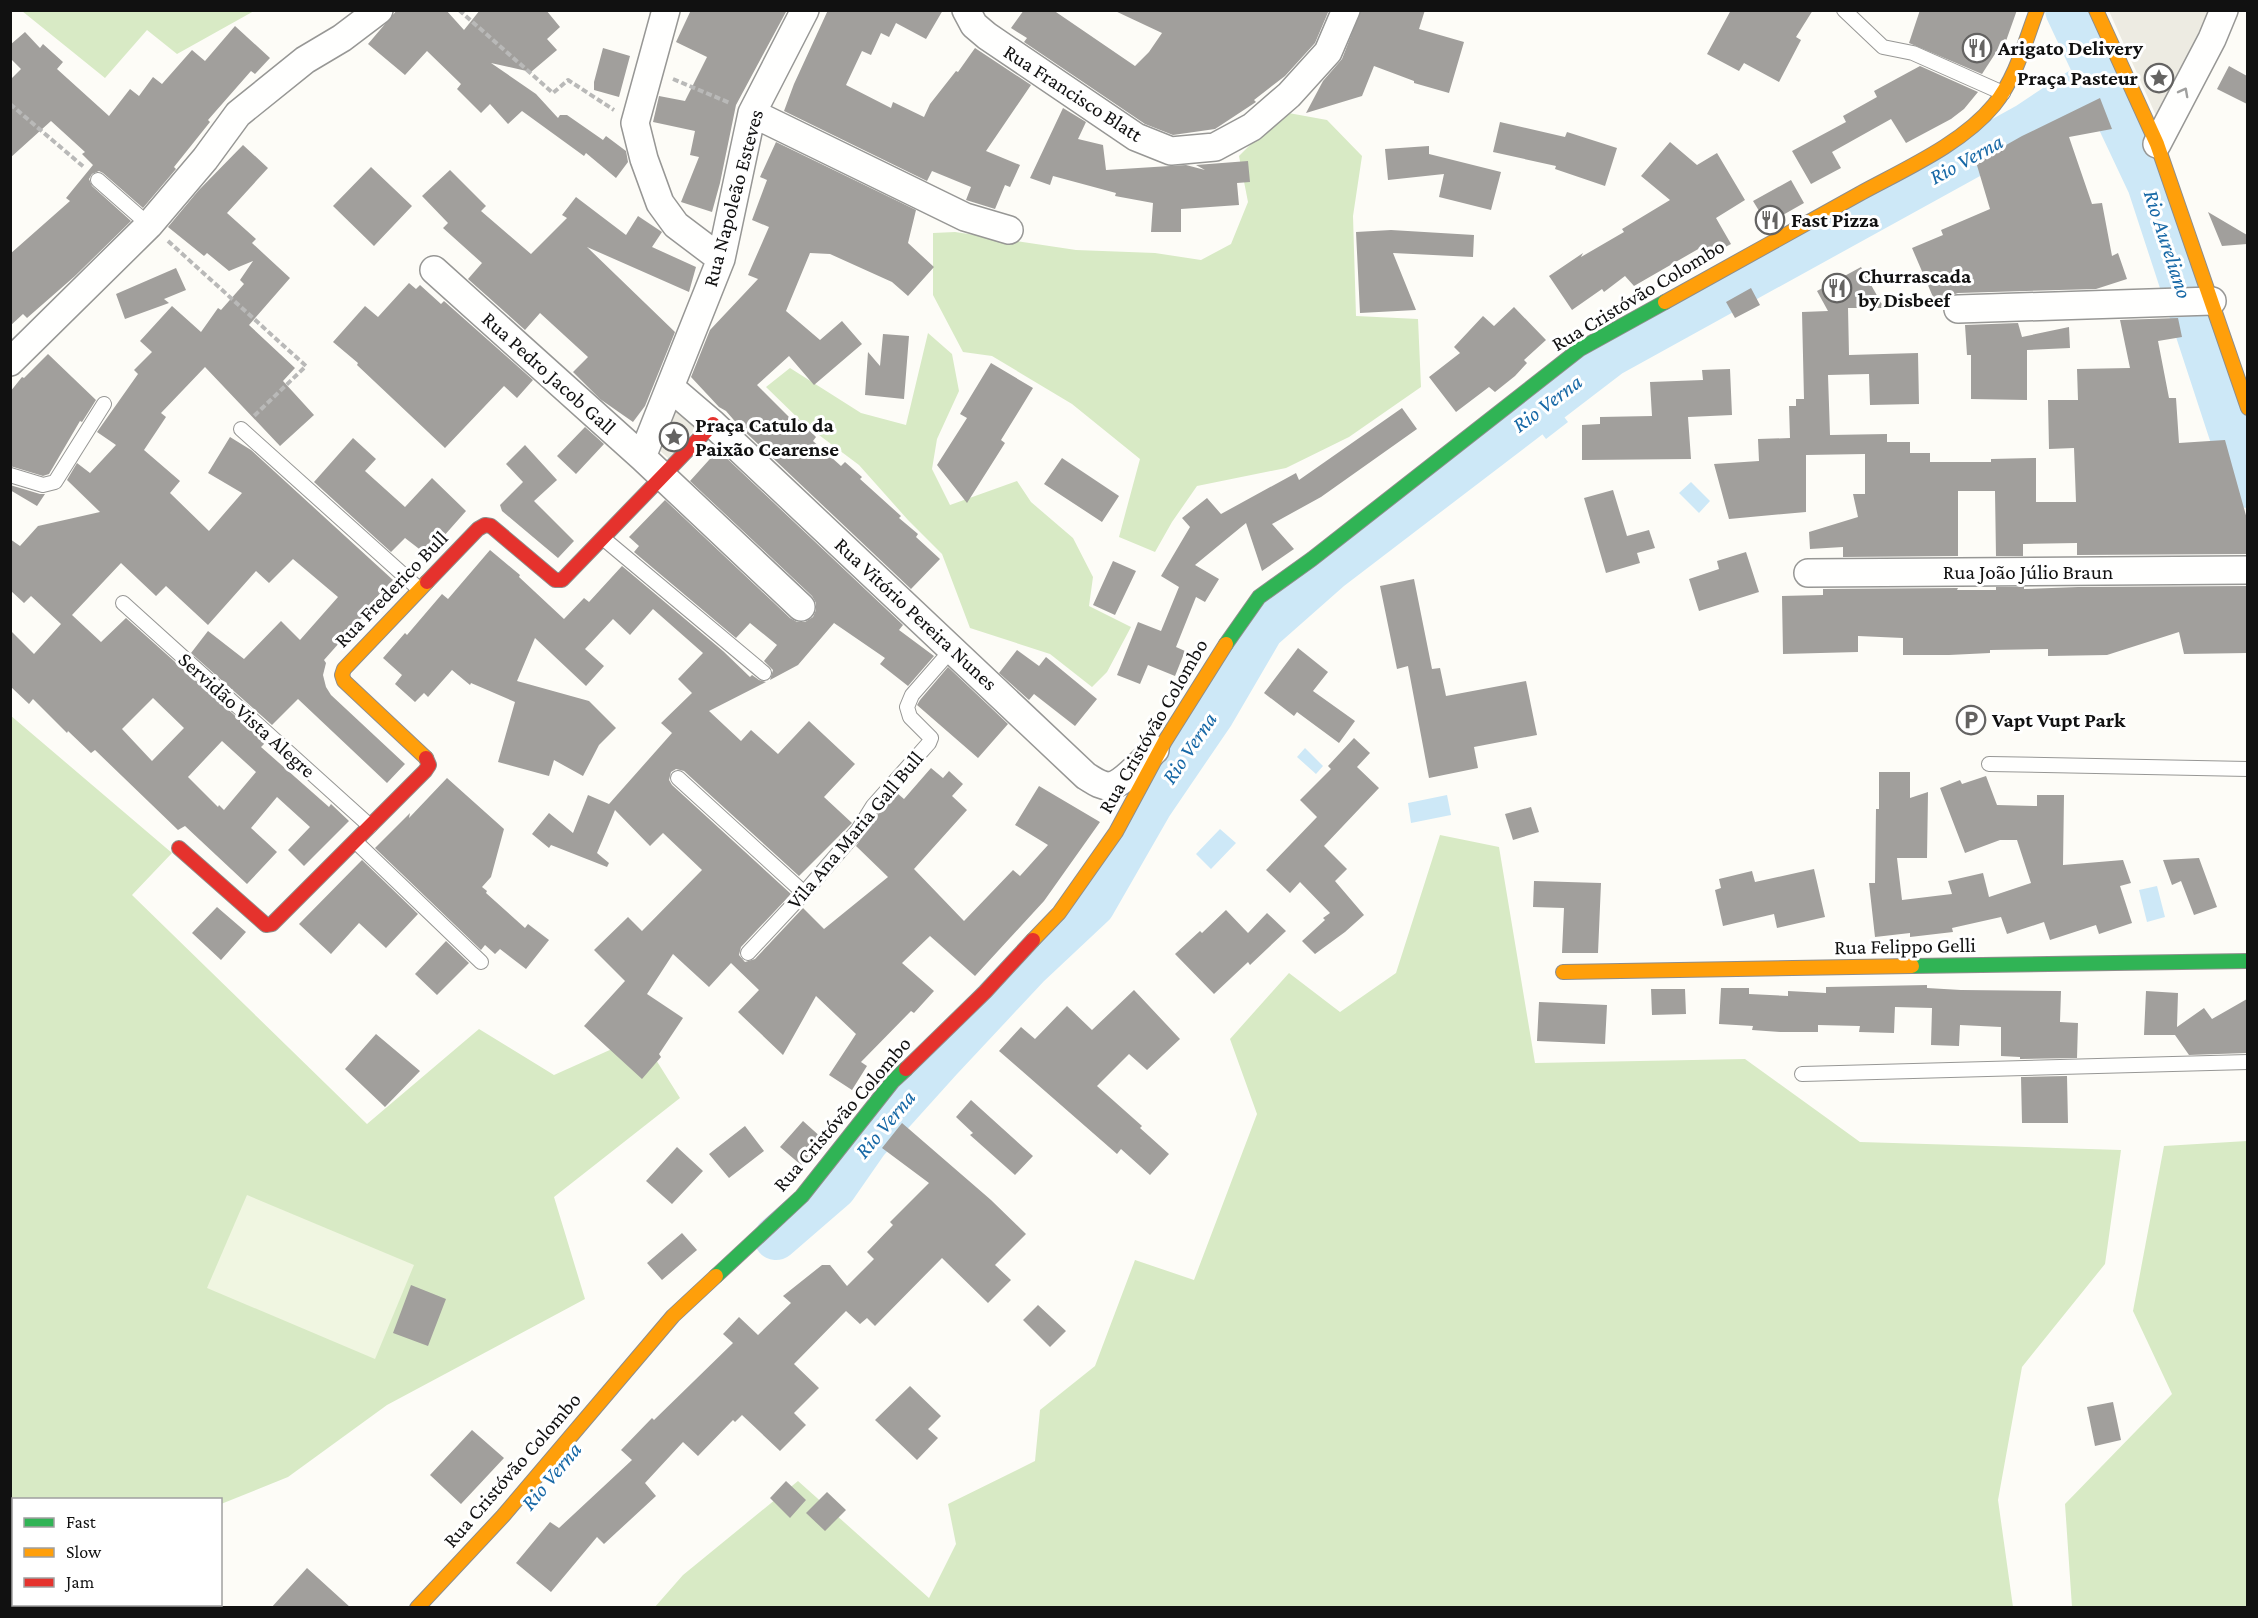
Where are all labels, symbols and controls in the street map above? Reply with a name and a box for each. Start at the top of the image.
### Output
restaurant icon: Arigato Delivery [1961,32,1993,64]
place label: Arigato Delivery [1997,36,2144,60]
street label: Rua Francisco Blatt [999,39,1148,147]
place icon: Praça Pasteur [2143,62,2175,94]
place label: Praça Pasteur [2017,66,2139,90]
one-way arrow [2177,88,2188,98]
street label: Rua Napoleão Esteves [698,107,768,289]
water label: Rio Verna [1925,129,2007,189]
water label: Rio Aureliano [2139,187,2197,301]
restaurant icon: Fast Pizza [1754,204,1786,236]
place label: Fast Pizza [1791,208,1880,232]
street label: Rua Cristóvão Colombo [1547,234,1729,356]
place label: Churrascada by Disbeef [1857,264,1972,312]
restaurant icon: Churrascada by Disbeef [1821,272,1853,304]
street label: Rua Pedro Jacob Gall [477,307,621,439]
water label: Rio Verna [1507,369,1587,437]
place label: Praça Catulo da Paixão Cearense [695,413,839,461]
place icon: Praça Catulo da Paixão Cearense [658,421,690,453]
street label: Rua Frederico Bull [329,526,453,652]
street label: Rua Vitório Pereira Nunes [830,532,1002,696]
street label: Rua João Júlio Braun [1943,560,2113,584]
street label: Rua Cristóvão Colombo [1093,635,1213,817]
street label: Servidão Vista Alegre [174,647,320,783]
parking icon: Vapt Vupt Park [1955,704,1987,736]
water label: Rio Verna [1156,708,1222,788]
place label: Vapt Vupt Park [1991,708,2126,732]
street label: Vila Ana Maria Gall Bull [782,746,928,914]
street label: Rua Felippo Gelli [1834,933,1977,959]
street label: Rua Cristóvão Colombo [768,1032,916,1196]
water label: Rio Verna [850,1085,920,1163]
street label: Rua Cristóvão Colombo [438,1388,586,1552]
water label: Rio Verna [516,1437,586,1515]
legend [12,1498,222,1606]
text: Fast [66,1512,97,1532]
text: Slow [66,1542,102,1562]
text: Jam [64,1572,95,1592]

